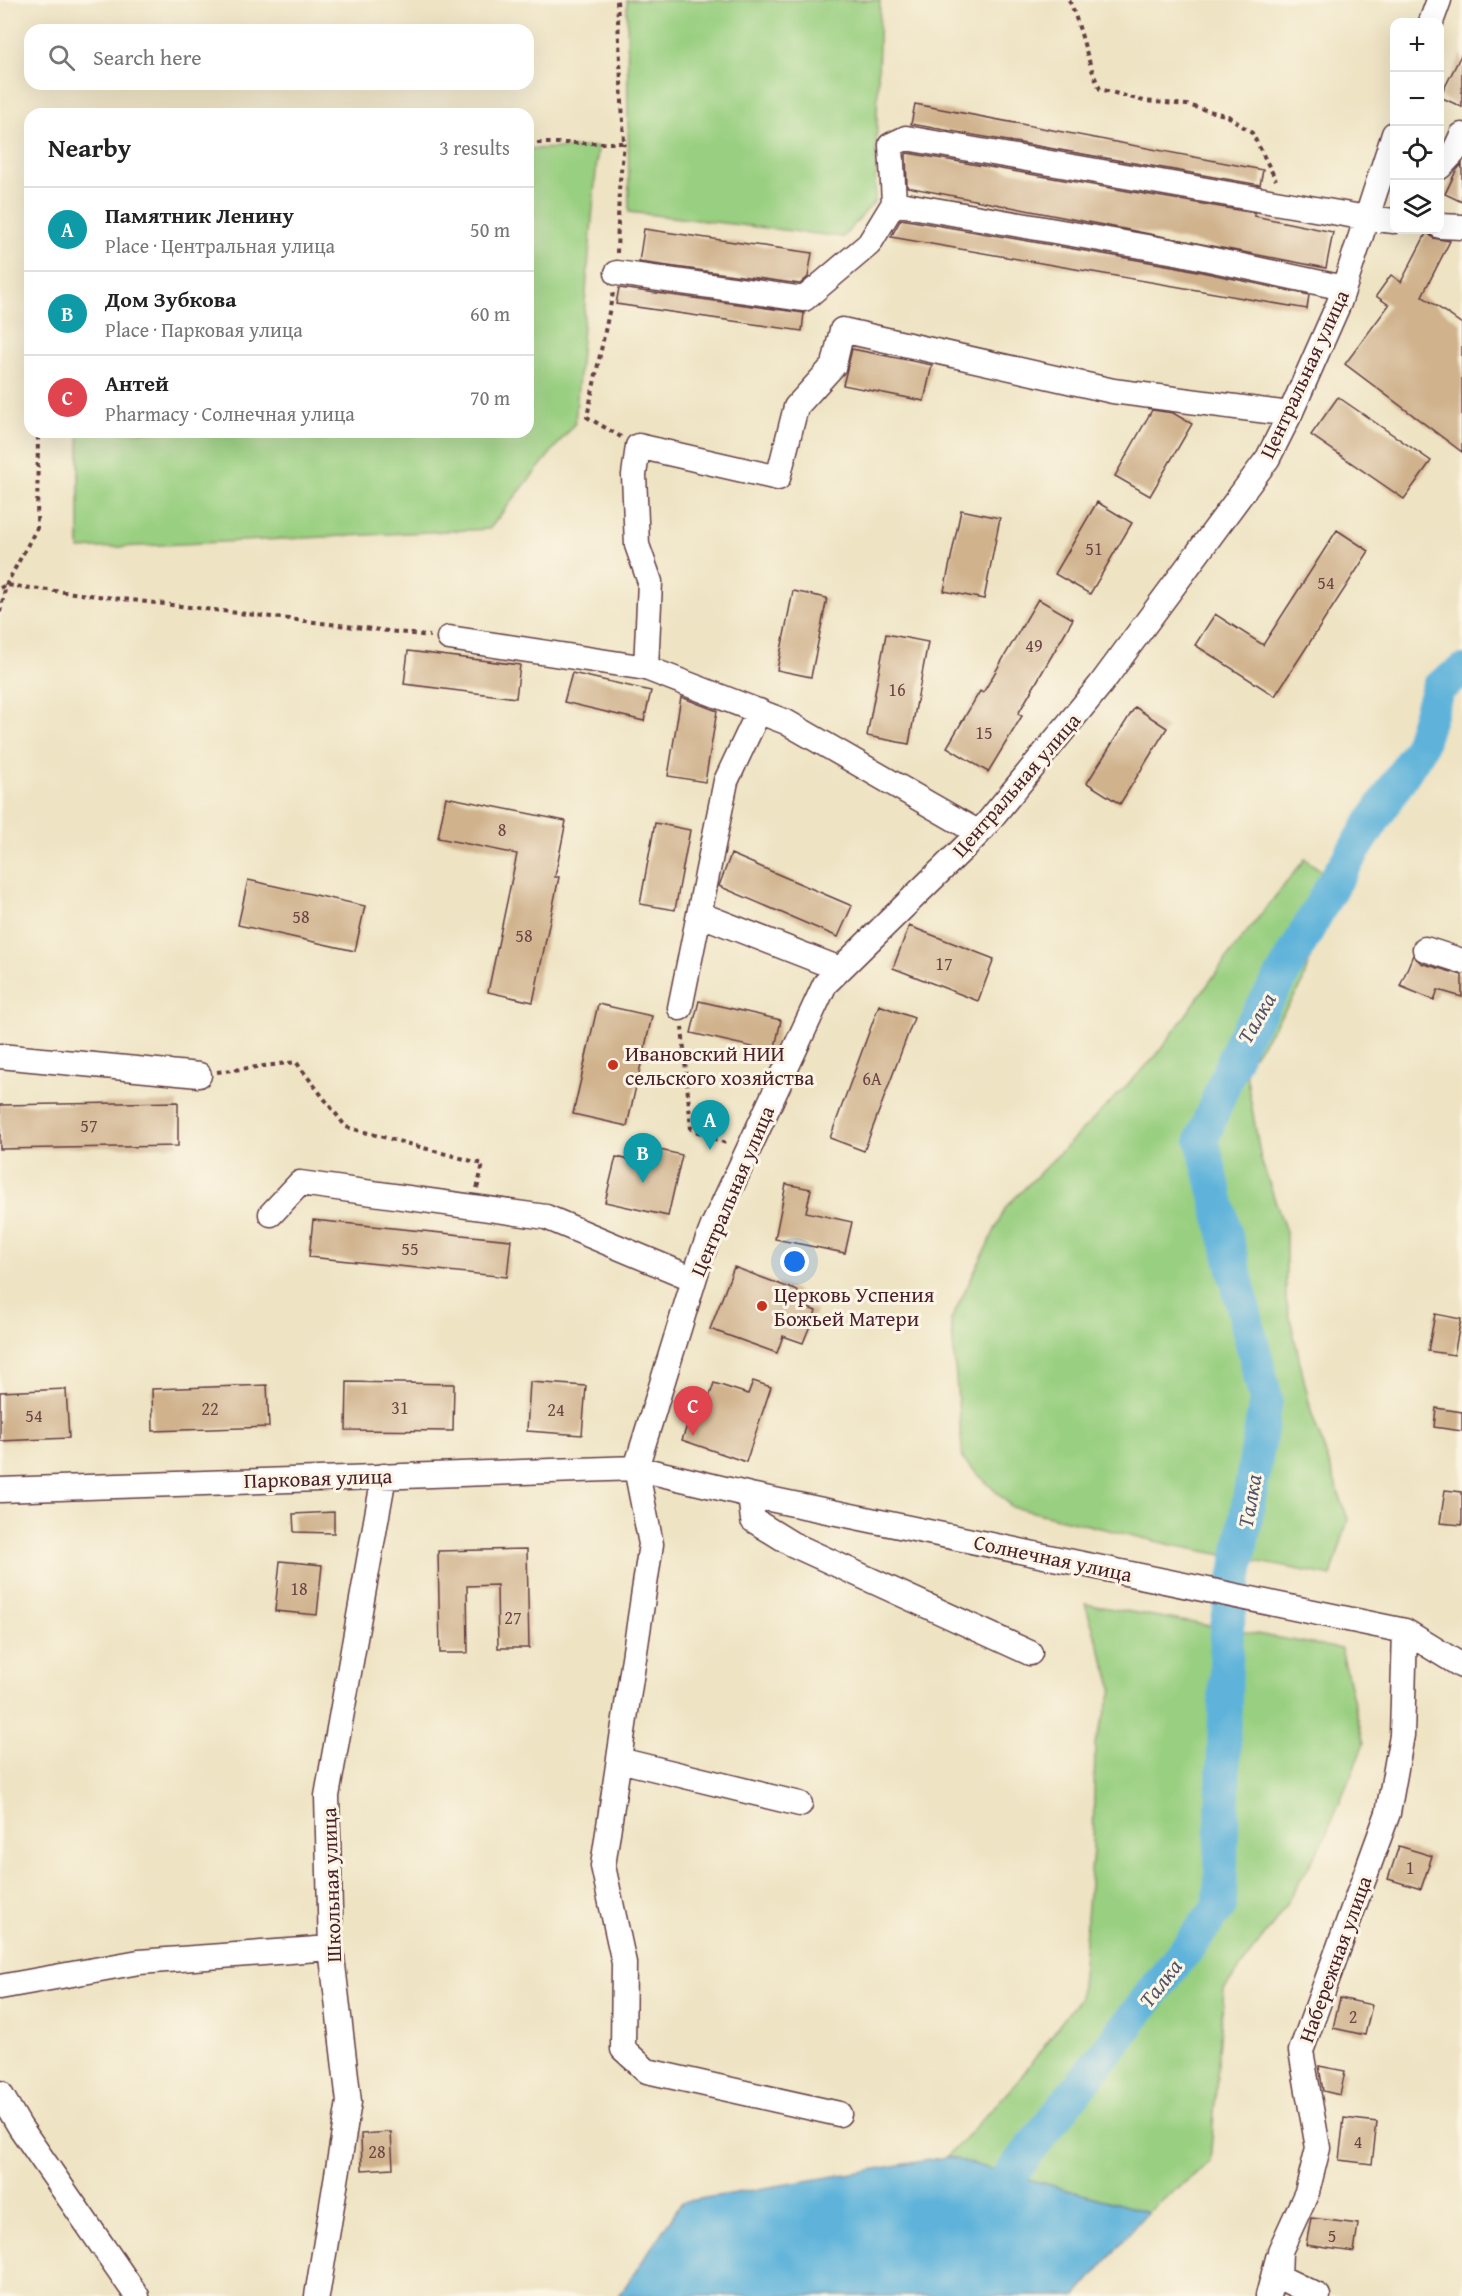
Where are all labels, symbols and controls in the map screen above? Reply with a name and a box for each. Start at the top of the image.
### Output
map controls [1390,18,1444,234]
button: + [1390,18,1444,72]
search box [24,24,534,90]
icon: search [45,41,78,74]
text: Search here [93,41,202,73]
button: − [1390,72,1444,126]
button: locate [1390,126,1444,180]
text: Nearby [48,128,131,167]
text: 3 results [439,133,510,162]
button: layers [1390,180,1444,234]
text: Памятник Ленину [105,199,294,231]
text: A [61,215,74,244]
text: 50 m [470,215,510,244]
text: Place · Центральная улица [105,231,335,260]
text: Дом Зубкова [105,283,237,315]
street label: Центральная улица [1251,285,1357,463]
text: B [61,299,74,328]
text: 60 m [470,299,510,328]
text: Place · Парковая улица [105,315,303,344]
text: Антей [105,367,169,399]
text: C [62,383,73,412]
text: 70 m [470,383,510,412]
text: Pharmacy · Солнечная улица [105,399,355,428]
house number: 51 [1085,535,1103,562]
house number: 54 [1317,569,1335,596]
house number: 49 [1025,632,1043,659]
house number: 16 [888,676,906,703]
street label: Центральная улица [944,706,1088,864]
house number: 15 [975,719,993,746]
house number: 8 [498,816,506,843]
house number: 58 [292,903,310,930]
house number: 58 [515,922,533,949]
house number: 17 [935,950,953,977]
water label: Талка [1229,987,1283,1049]
place label: Ивановский НИИ сельского хозяйства [625,1038,814,1093]
marker: Ивановский НИИ сельского хозяйства [606,1058,620,1072]
house number: 6А [862,1065,882,1092]
pin: A [690,1100,730,1150]
street label: Центральная улица [682,1101,782,1281]
house number: 57 [80,1112,98,1139]
pin: B [624,1134,662,1183]
house number: 55 [401,1235,419,1262]
your location [780,1247,809,1276]
place label: Церковь Успения Божьей Матери [774,1279,935,1334]
marker: Церковь Успения Божьей Матери [755,1299,769,1313]
pin: C [674,1386,712,1436]
house number: 31 [391,1394,409,1421]
house number: 22 [201,1395,219,1422]
house number: 24 [547,1396,565,1423]
house number: 54 [25,1402,43,1429]
street label: Парковая улица [243,1460,393,1496]
water label: Талка [1229,1472,1269,1530]
street label: Солнечная улица [971,1526,1135,1590]
house number: 18 [290,1575,308,1602]
house number: 27 [504,1604,522,1631]
street label: Школьная улица [313,1807,349,1963]
house number: 1 [1406,1854,1414,1881]
street label: Набережная улица [1290,1871,1380,2047]
water label: Талка [1131,1952,1189,2014]
house number: 2 [1349,2003,1357,2030]
house number: 4 [1354,2128,1362,2155]
house number: 28 [368,2138,386,2165]
house number: 5 [1328,2222,1336,2249]

